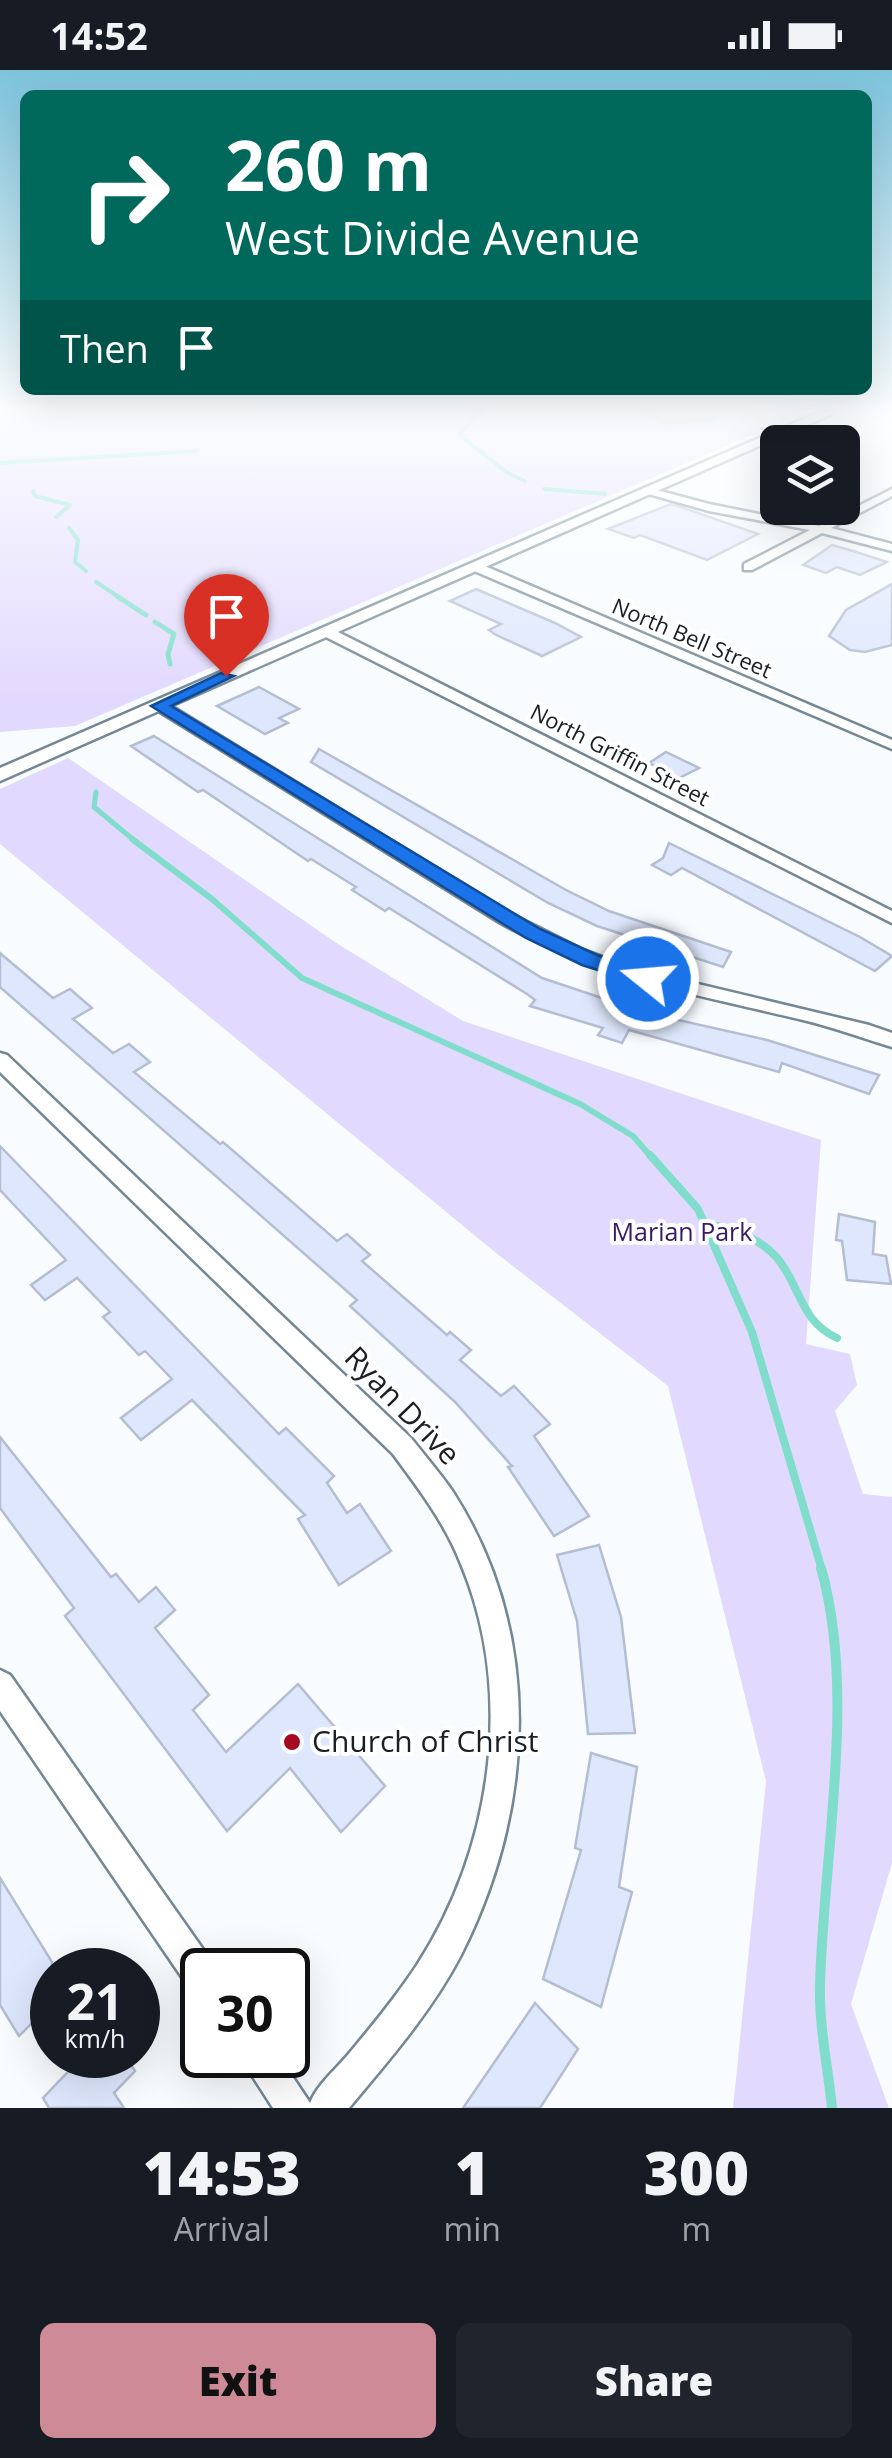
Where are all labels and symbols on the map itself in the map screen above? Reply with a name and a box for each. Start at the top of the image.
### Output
pin [184,574,269,677]
street label: North Bell Street [608,590,777,684]
street label: North Griffin Street [526,696,715,812]
position arrow [596,927,700,1031]
park label: Marian Park [612,1214,752,1248]
street label: Ryan Drive [336,1337,470,1473]
place label: Church of Christ [312,1720,539,1761]
marker: Church of Christ [281,1731,303,1753]
speed limit sign: 30 [180,1948,310,2078]

